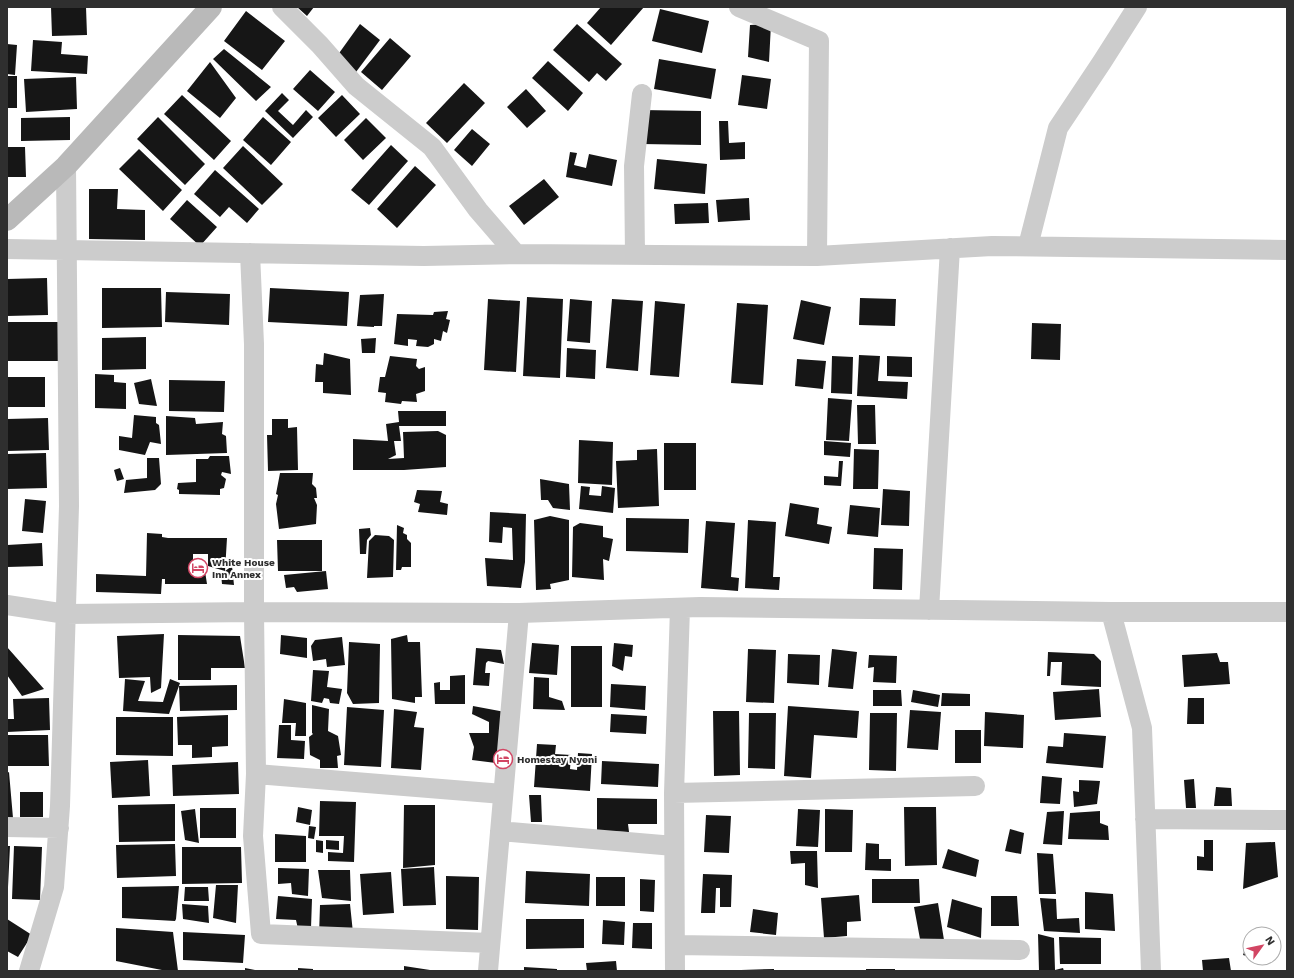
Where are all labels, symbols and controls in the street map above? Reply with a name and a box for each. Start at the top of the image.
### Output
hotel icon: White House Inn Annex [187,557,209,579]
place label: White House Inn Annex [212,557,275,580]
hotel icon: Homestay Nyoni [492,748,514,770]
place label: Homestay Nyoni [517,754,597,765]
north arrow [1242,926,1282,966]
text: N [1262,934,1278,948]

